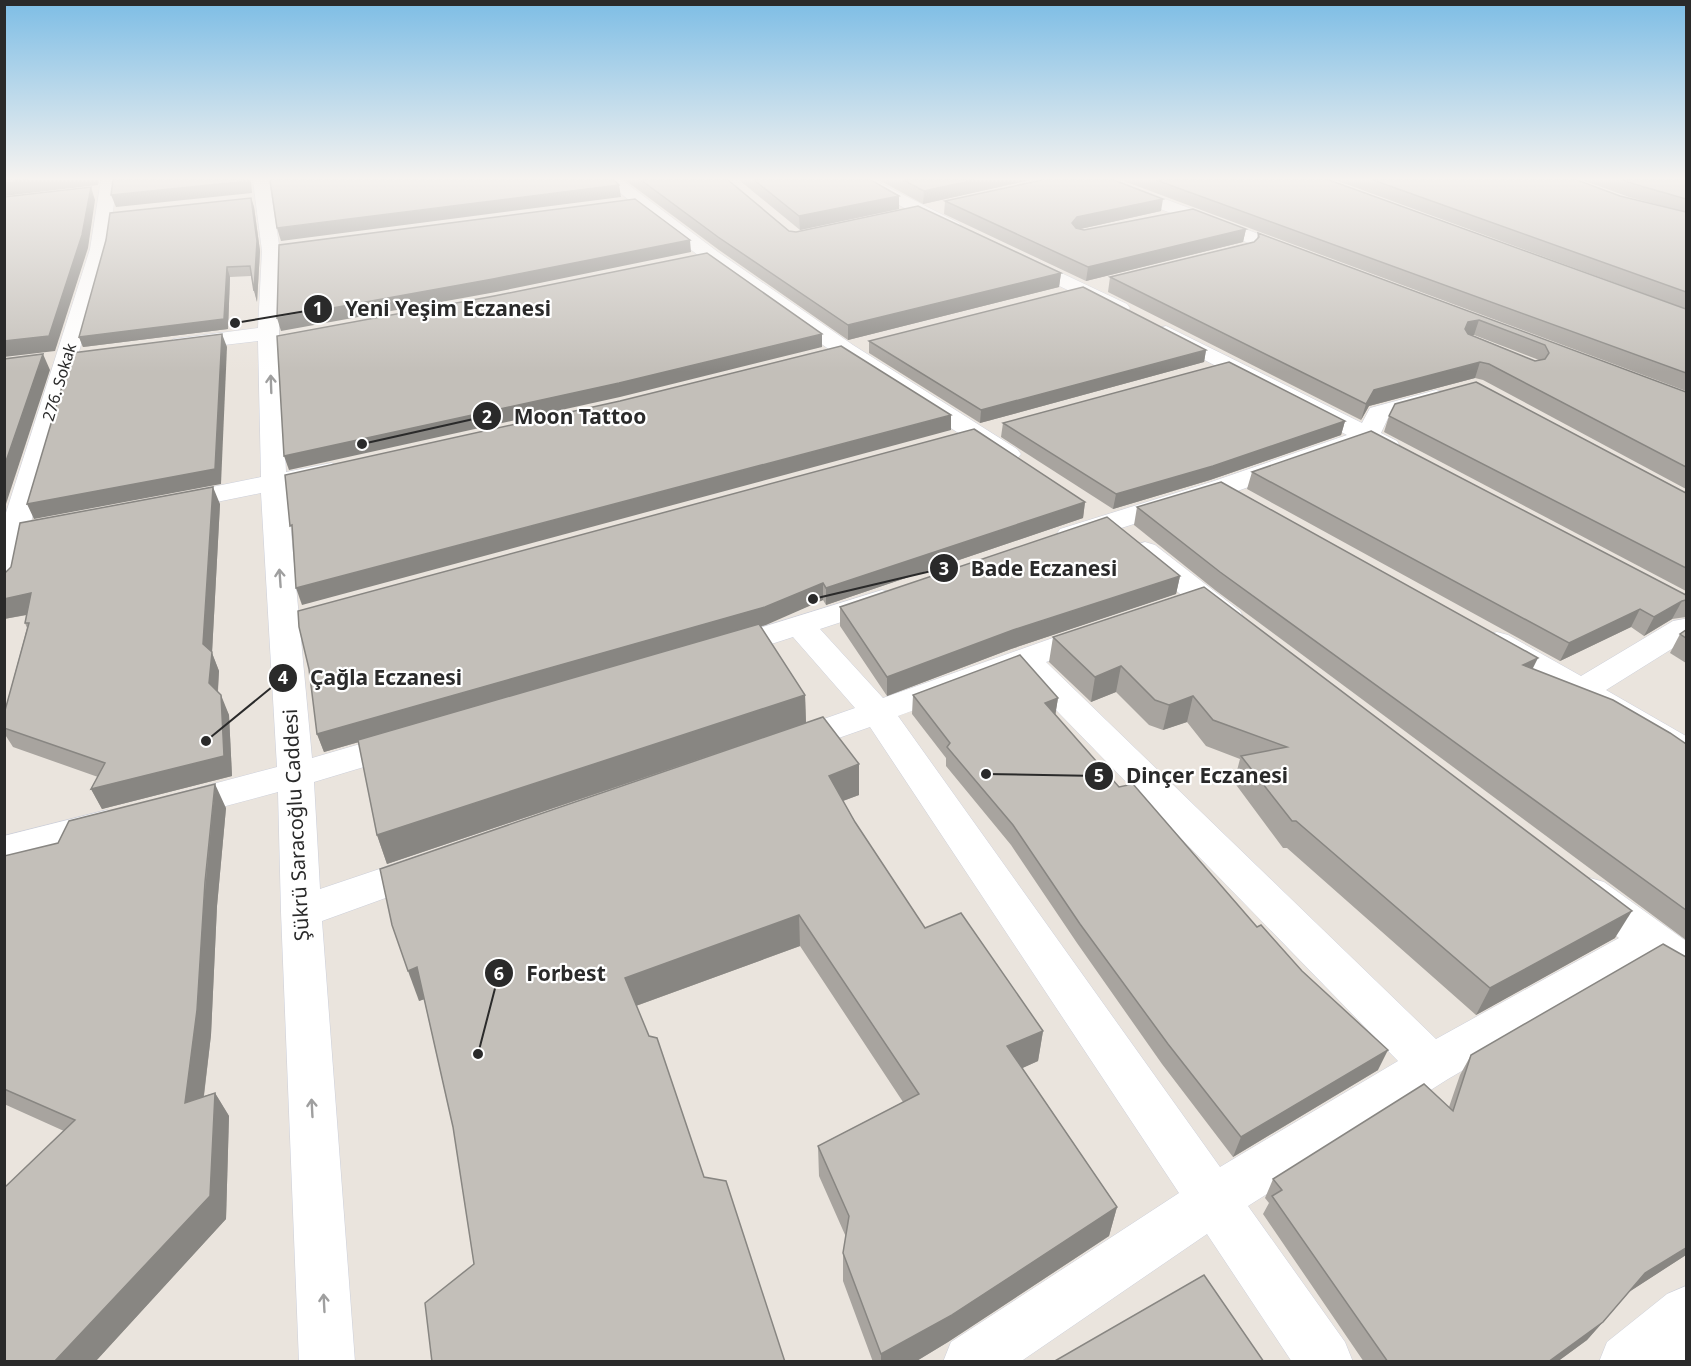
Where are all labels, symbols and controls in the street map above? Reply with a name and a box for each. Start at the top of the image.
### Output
callout: Yeni Yeşim Eczanesi [303,289,563,328]
text: Yeni Yeşim Eczanesi [345,294,551,322]
text: 1 [313,296,323,320]
street label: 276. Sokak [37,340,81,424]
one-way arrow [265,374,277,394]
callout: Moon Tattoo [472,397,659,436]
text: Moon Tattoo [514,402,646,430]
text: 2 [482,404,492,428]
callout: Bade Eczanesi [929,549,1129,588]
text: Bade Eczanesi [971,554,1117,582]
text: 3 [939,556,949,580]
one-way arrow [274,569,285,589]
callout: Çağla Eczanesi [268,658,474,697]
text: Çağla Eczanesi [310,663,462,691]
text: 4 [278,665,288,689]
street label: Şükrü Saracoğlu Caddesi [276,708,315,942]
callout: Dinçer Eczanesi [1084,757,1300,796]
text: Dinçer Eczanesi [1126,761,1288,789]
text: 5 [1094,763,1104,787]
callout: Forbest [484,954,617,993]
text: Forbest [526,959,606,987]
text: 6 [494,961,504,985]
one-way arrow [307,1099,318,1119]
one-way arrow [318,1294,329,1314]

